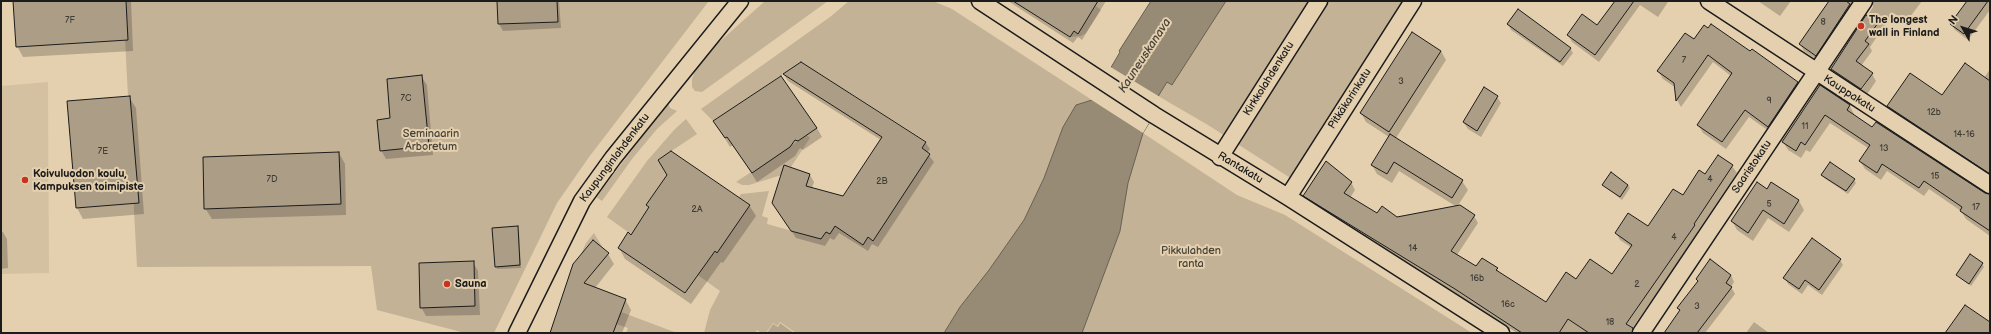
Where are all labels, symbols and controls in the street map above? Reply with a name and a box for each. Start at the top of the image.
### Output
north arrow [1943,8,1983,48]
place label: The longest wall in Finland [1869,13,1939,39]
text: N [1946,13,1961,27]
house number: 7F [65,16,75,26]
water label: Kauneuskanava [1116,16,1174,96]
house number: 8 [1820,18,1826,28]
marker: The longest wall in Finland [1856,21,1866,31]
street label: Kirkkolahdenkatu [1241,39,1297,119]
house number: 7 [1682,56,1686,66]
street label: Pitkäkarinkatu [1326,66,1374,132]
street label: Kauppakatu [1821,72,1877,116]
house number: 3 [1398,77,1404,87]
house number: 7C [401,94,411,104]
house number: 9 [1766,96,1772,106]
house number: 12b [1927,108,1941,118]
street label: Kaupunginlahdenkatu [577,111,653,205]
house number: 11 [1802,122,1808,132]
park label: Seminaarin Arboretum [403,127,459,153]
house number: 14-16 [1953,130,1975,140]
street label: Saaristokatu [1729,138,1775,196]
house number: 13 [1879,144,1889,154]
house number: 7E [98,147,108,157]
street label: Rantakatu [1215,149,1265,187]
place label: Koivuluodon koulu, Kampuksen toimipiste [33,167,144,193]
house number: 15 [1931,172,1939,182]
marker: Koivuluodon koulu, Kampuksen toimipiste [20,175,30,185]
house number: 7D [267,175,277,185]
house number: 4 [1707,175,1713,185]
house number: 2B [876,177,888,187]
house number: 5 [1766,200,1772,210]
house number: 17 [1972,203,1980,213]
house number: 2A [692,205,702,215]
house number: 4 [1671,233,1677,243]
park label: Pikkulahden ranta [1161,244,1221,270]
house number: 14 [1409,244,1417,254]
house number: 16b [1470,274,1484,284]
place label: Sauna [455,277,487,291]
marker: Sauna [442,279,452,289]
house number: 2 [1634,280,1640,290]
house number: 16c [1501,300,1515,310]
house number: 3 [1694,302,1700,312]
house number: 18 [1606,318,1614,328]

